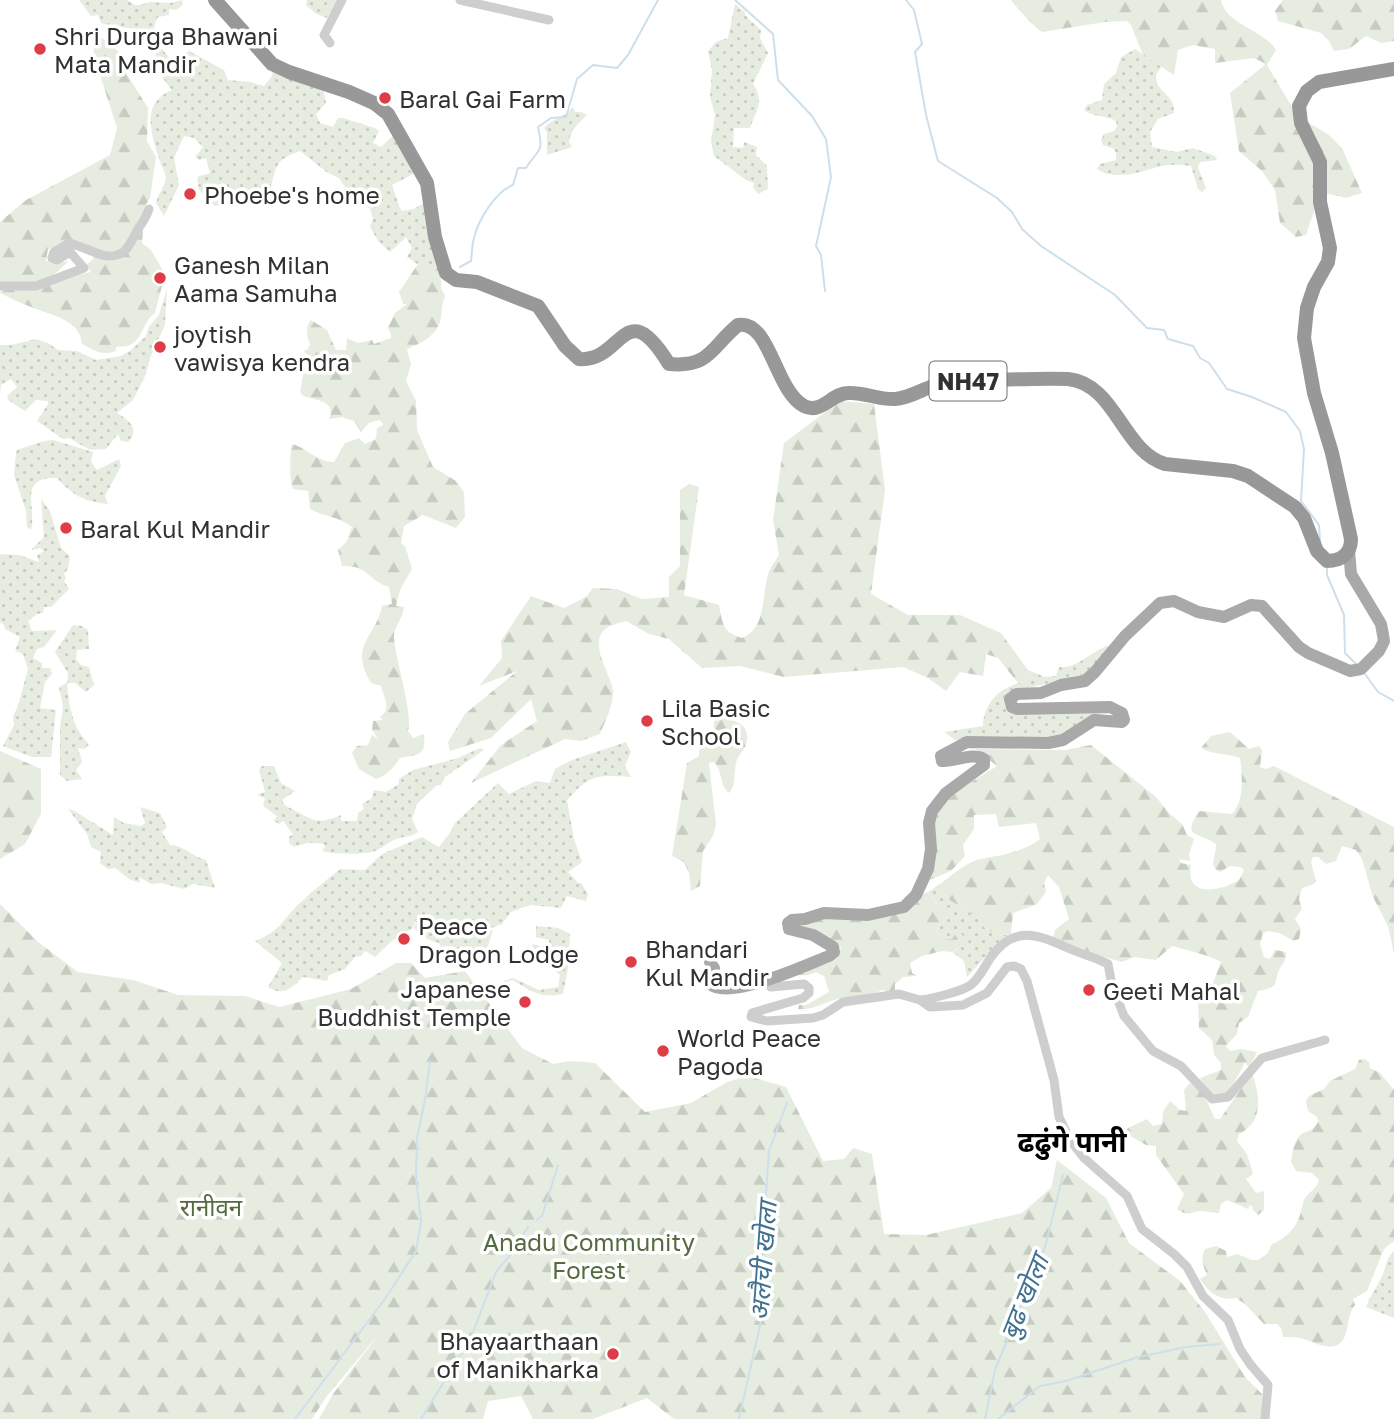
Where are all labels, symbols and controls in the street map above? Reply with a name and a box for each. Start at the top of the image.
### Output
place label: Shri Durga Bhawani Mata Mandir [54,21,279,78]
marker: Shri Durga Bhawani Mata Mandir [32,41,48,57]
place label: Baral Gai Farm [399,84,566,113]
marker: Baral Gai Farm [377,90,393,106]
place label: Phoebe's home [204,180,380,209]
marker: Phoebe's home [182,186,198,202]
place label: Ganesh Milan Aama Samuha [174,250,337,307]
marker: Ganesh Milan Aama Samuha [152,270,168,286]
place label: joytish vawisya kendra [173,319,350,376]
marker: joytish vawisya kendra [152,339,168,355]
road number: NH47 [930,362,1006,400]
place label: Baral Kul Mandir [80,514,270,543]
marker: Baral Kul Mandir [58,520,74,536]
place label: Lila Basic School [661,693,770,750]
marker: Lila Basic School [639,713,655,729]
place label: Peace Dragon Lodge [418,911,579,968]
marker: Peace Dragon Lodge [396,931,412,947]
place label: Bhandari Kul Mandir [645,934,769,991]
marker: Bhandari Kul Mandir [623,954,639,970]
place label: Japanese Buddhist Temple [317,974,511,1031]
place label: Geeti Mahal [1103,976,1240,1005]
marker: Geeti Mahal [1081,982,1097,998]
marker: Japanese Buddhist Temple [517,994,533,1010]
place label: World Peace Pagoda [677,1023,821,1080]
marker: World Peace Pagoda [655,1043,671,1059]
district label: ढढुंगे पानी [1018,1125,1127,1160]
park label: रानीवन [180,1192,243,1221]
water label: अलैची खोला [743,1195,783,1322]
park label: Anadu Community Forest [483,1227,695,1284]
water label: बुढ खोला [993,1245,1058,1344]
place label: Bhayaarthaan of Manikharka [437,1326,599,1383]
marker: Bhayaarthaan of Manikharka [605,1346,621,1362]

